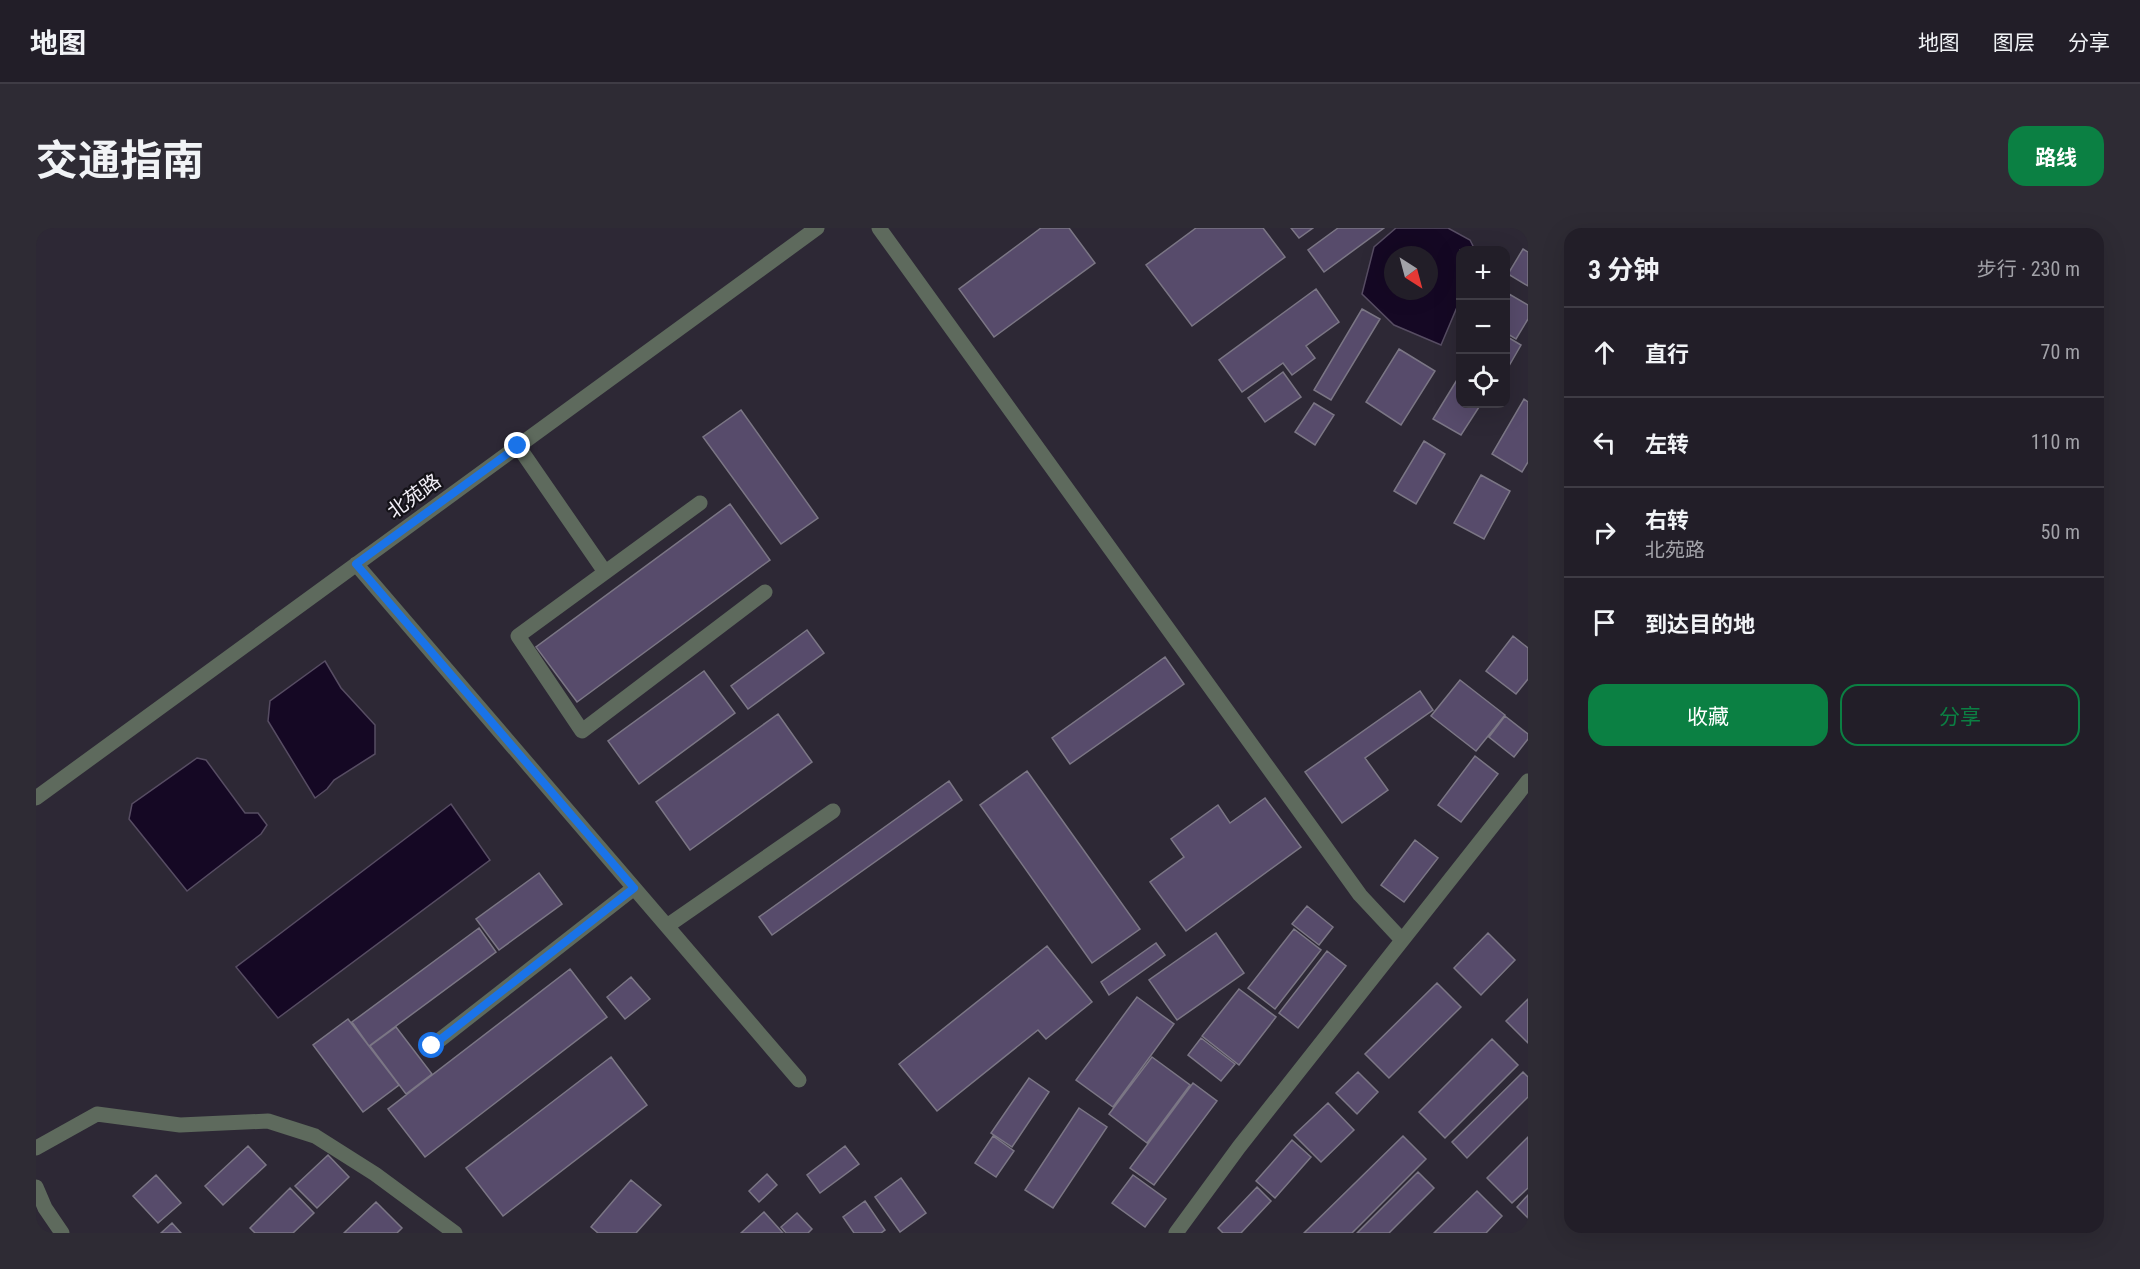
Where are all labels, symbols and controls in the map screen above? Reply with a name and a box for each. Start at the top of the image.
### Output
text: 地图 [30,27,86,60]
text: 地图 [1918,31,1960,55]
text: 图层 [1993,31,2035,55]
text: 分享 [2068,31,2110,55]
button: 路线 [2008,126,2104,186]
text: 交通指南 [36,136,204,185]
north arrow [1384,246,1438,300]
map controls [1456,246,1510,408]
button: + [1456,246,1510,300]
text: 3 分钟 [1588,255,1659,285]
text: 步行 · 230 m [1977,257,2080,281]
button: − [1456,300,1510,354]
icon: ahead [1588,336,1621,369]
text: 70 m [2041,340,2080,364]
text: 直行 [1645,342,1689,367]
button: locate [1456,354,1510,408]
icon: left [1588,426,1621,459]
text: 110 m [2031,430,2080,454]
route end [504,432,530,458]
text: 左转 [1645,432,1689,457]
street label: 北苑路 [383,469,445,523]
text: 右转 [1645,508,1689,533]
icon: right [1588,516,1621,549]
text: 50 m [2041,520,2080,544]
text: 北苑路 [1645,538,1705,562]
icon: arrive [1588,606,1621,639]
text: 到达目的地 [1645,612,1755,637]
button: 收藏 [1588,684,1828,746]
button: 分享 [1840,684,2080,746]
route start [418,1032,444,1058]

